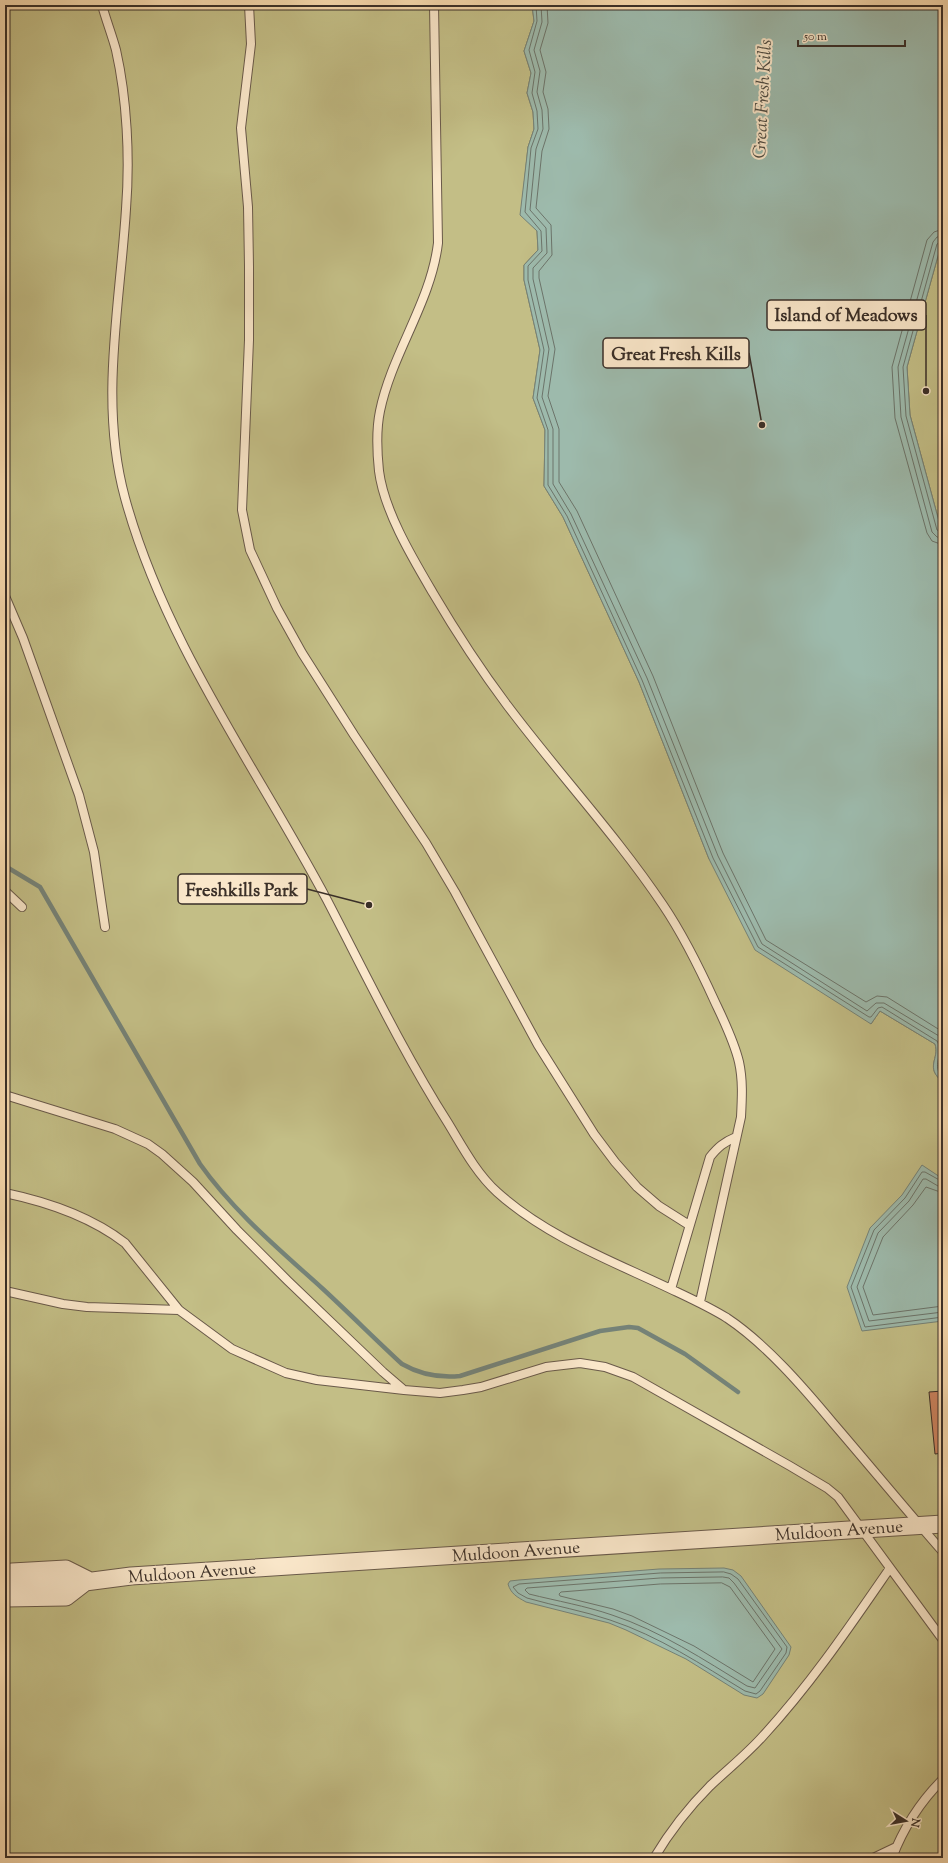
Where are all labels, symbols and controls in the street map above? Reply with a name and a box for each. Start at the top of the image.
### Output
scale bar [798,22,905,48]
text: 50 m [803,28,827,46]
water label: Great Fresh Kills [748,39,780,159]
callout: Island of Meadows [767,300,926,330]
text: Island of Meadows [774,304,918,330]
callout: Great Fresh Kills [603,338,749,368]
text: Great Fresh Kills [611,343,741,369]
callout: Freshkills Park [178,874,307,904]
text: Freshkills Park [186,879,299,905]
street label: Muldoon Avenue [774,1516,904,1548]
street label: Muldoon Avenue [451,1537,581,1569]
street label: Muldoon Avenue [127,1558,257,1590]
north arrow [886,1801,926,1841]
text: N [906,1816,924,1829]

